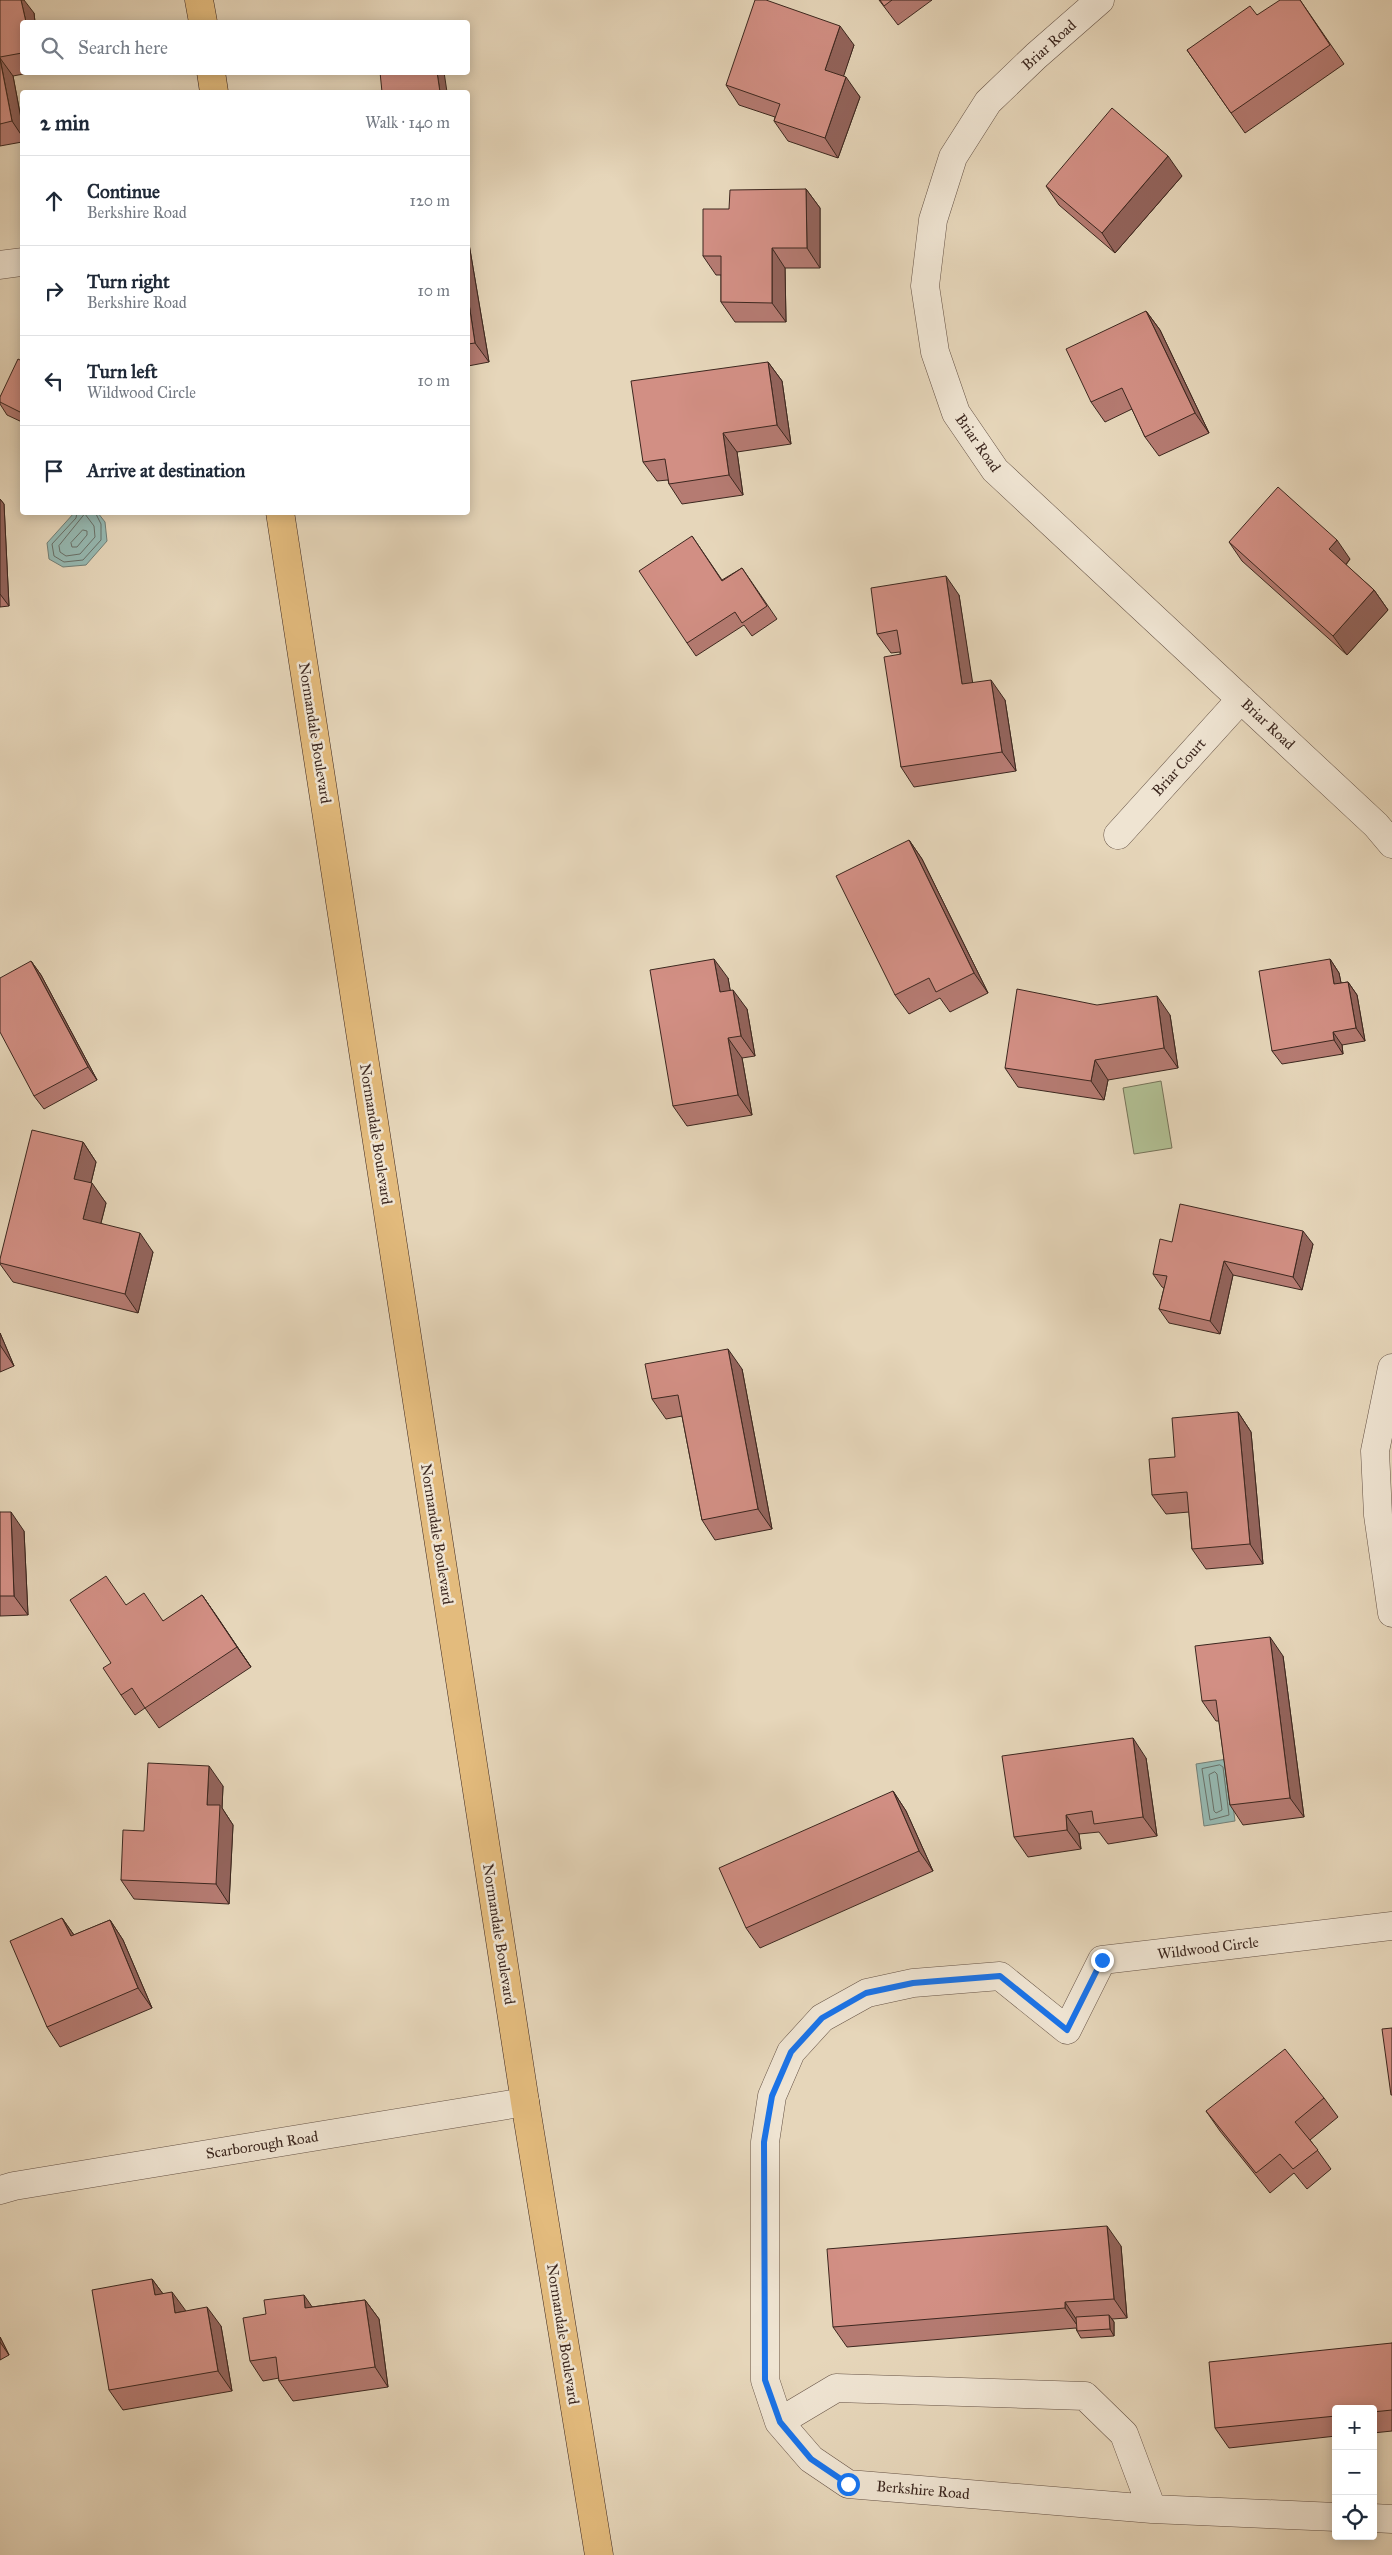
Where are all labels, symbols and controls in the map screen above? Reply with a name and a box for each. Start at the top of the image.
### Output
street label: Briar Road [1018,16,1080,74]
search box [20,20,470,75]
icon: search [38,34,66,62]
text: Search here [78,36,168,59]
text: 2 min [40,110,90,136]
text: Walk · 140 m [365,113,450,132]
text: Continue [87,180,160,203]
icon: ahead [40,187,68,215]
text: 120 m [410,191,450,210]
text: Berkshire Road [87,203,187,222]
text: Turn right [87,270,170,293]
icon: right [40,277,68,305]
text: 10 m [418,281,450,300]
text: Berkshire Road [87,293,187,312]
text: Turn left [87,360,157,383]
icon: left [40,367,68,395]
text: 10 m [418,371,450,390]
text: Wildwood Circle [87,383,196,402]
street label: Briar Road [951,410,1005,476]
icon: arrive [40,457,68,485]
text: Arrive at destination [87,459,245,482]
street label: Normandale Boulevard [295,661,335,805]
street label: Briar Road [1237,695,1299,754]
street label: Briar Court [1148,734,1210,800]
street label: Normandale Boulevard [356,1062,396,1206]
street label: Normandale Boulevard [417,1462,457,1606]
street label: Normandale Boulevard [479,1862,519,2006]
street label: Wildwood Circle [1156,1933,1260,1963]
route end [1091,1949,1114,1972]
street label: Scarborough Road [205,2127,320,2163]
street label: Normandale Boulevard [543,2262,583,2406]
map controls [1332,2405,1377,2540]
button: + [1332,2405,1377,2450]
button: − [1332,2450,1377,2495]
route start [837,2473,860,2496]
street label: Berkshire Road [876,2477,971,2503]
button: locate [1332,2495,1377,2540]

